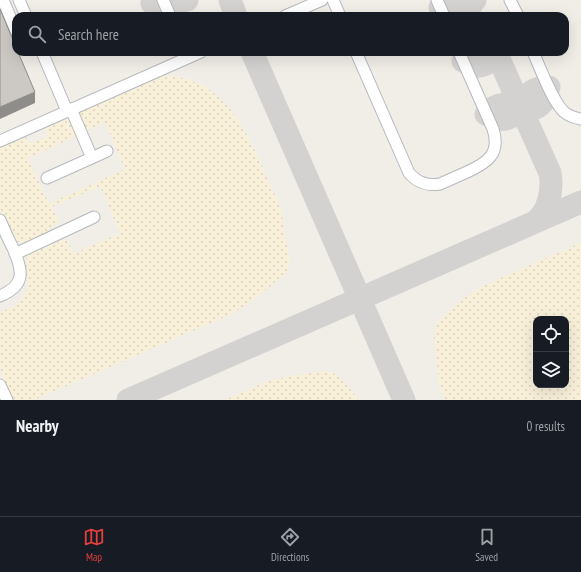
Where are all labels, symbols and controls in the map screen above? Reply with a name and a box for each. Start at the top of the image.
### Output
search box [12,12,569,56]
icon: search [26,23,48,45]
text: Search here [58,25,119,44]
map controls [533,316,569,388]
button: locate [533,316,569,352]
button: layers [533,352,569,388]
text: Nearby [16,415,59,437]
text: 0 results [526,418,565,435]
tab: Map [83,526,105,564]
tab: Directions [271,526,309,564]
tab: Saved [475,526,498,564]

